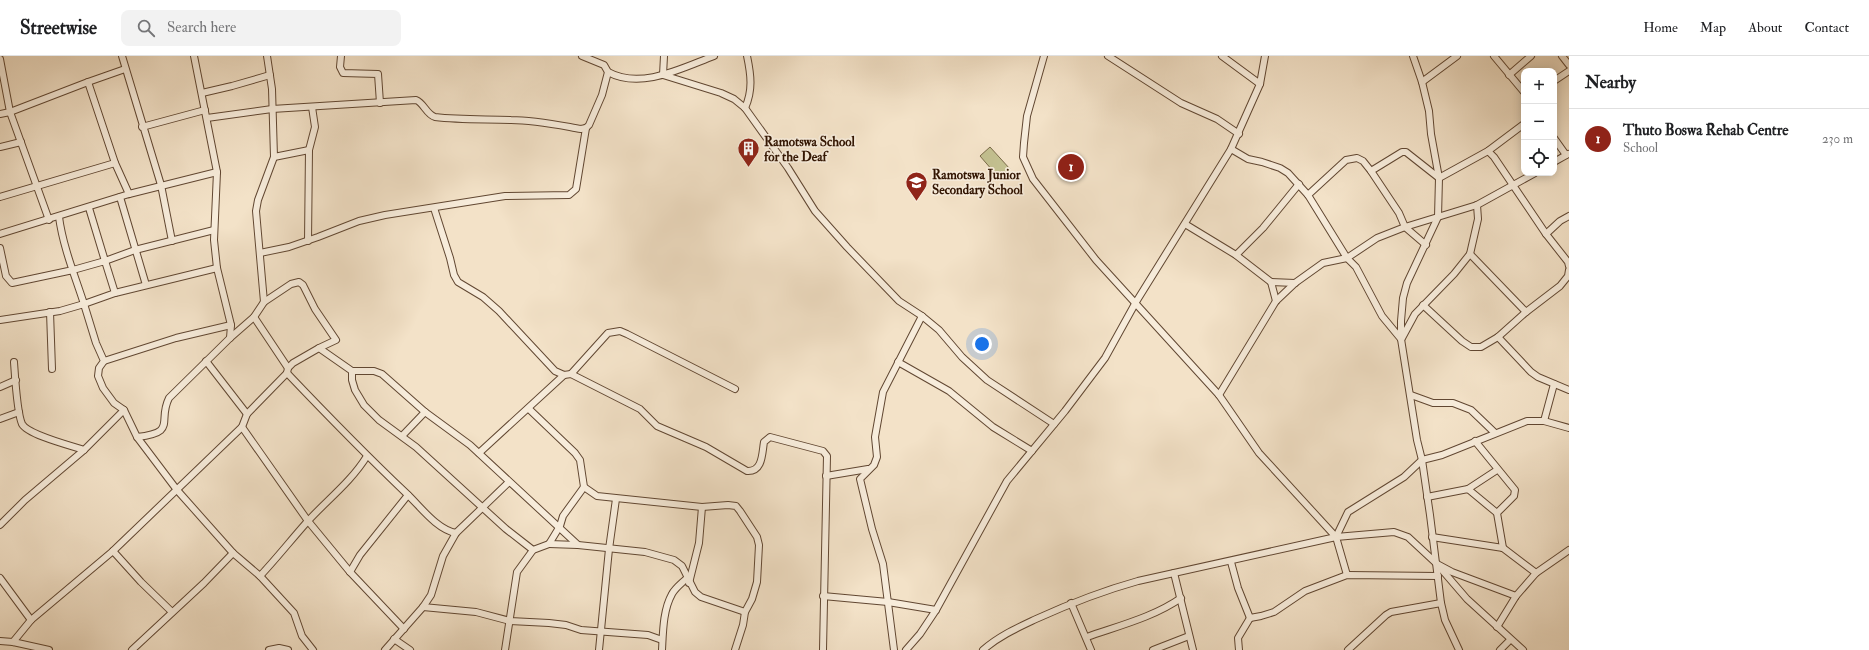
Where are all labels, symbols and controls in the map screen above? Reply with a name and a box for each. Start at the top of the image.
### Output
search box [121,10,401,46]
text: Streetwise [20,16,97,40]
icon: search [135,17,157,39]
text: Search here [167,18,236,37]
text: Home [1643,19,1678,36]
text: Map [1700,19,1726,36]
text: About [1748,19,1782,36]
text: Contact [1804,19,1849,36]
map controls [1521,68,1557,176]
button: + [1521,68,1557,104]
text: Nearby [1585,72,1636,93]
button: − [1521,104,1557,140]
text: Thuto Boswa Rehab Centre [1623,121,1789,140]
text: 1 [1596,131,1600,147]
text: 230 m [1822,131,1853,147]
place label: Ramotswa School for the Deaf [764,134,855,165]
building icon: Ramotswa School for the Deaf [735,136,761,169]
button: locate [1521,140,1557,176]
text: School [1623,140,1658,156]
pin: 1 [1058,152,1084,182]
place label: Ramotswa Junior Secondary School [932,167,1024,199]
school or university icon: Ramotswa Junior Secondary School [903,169,929,202]
your location [972,334,992,354]

